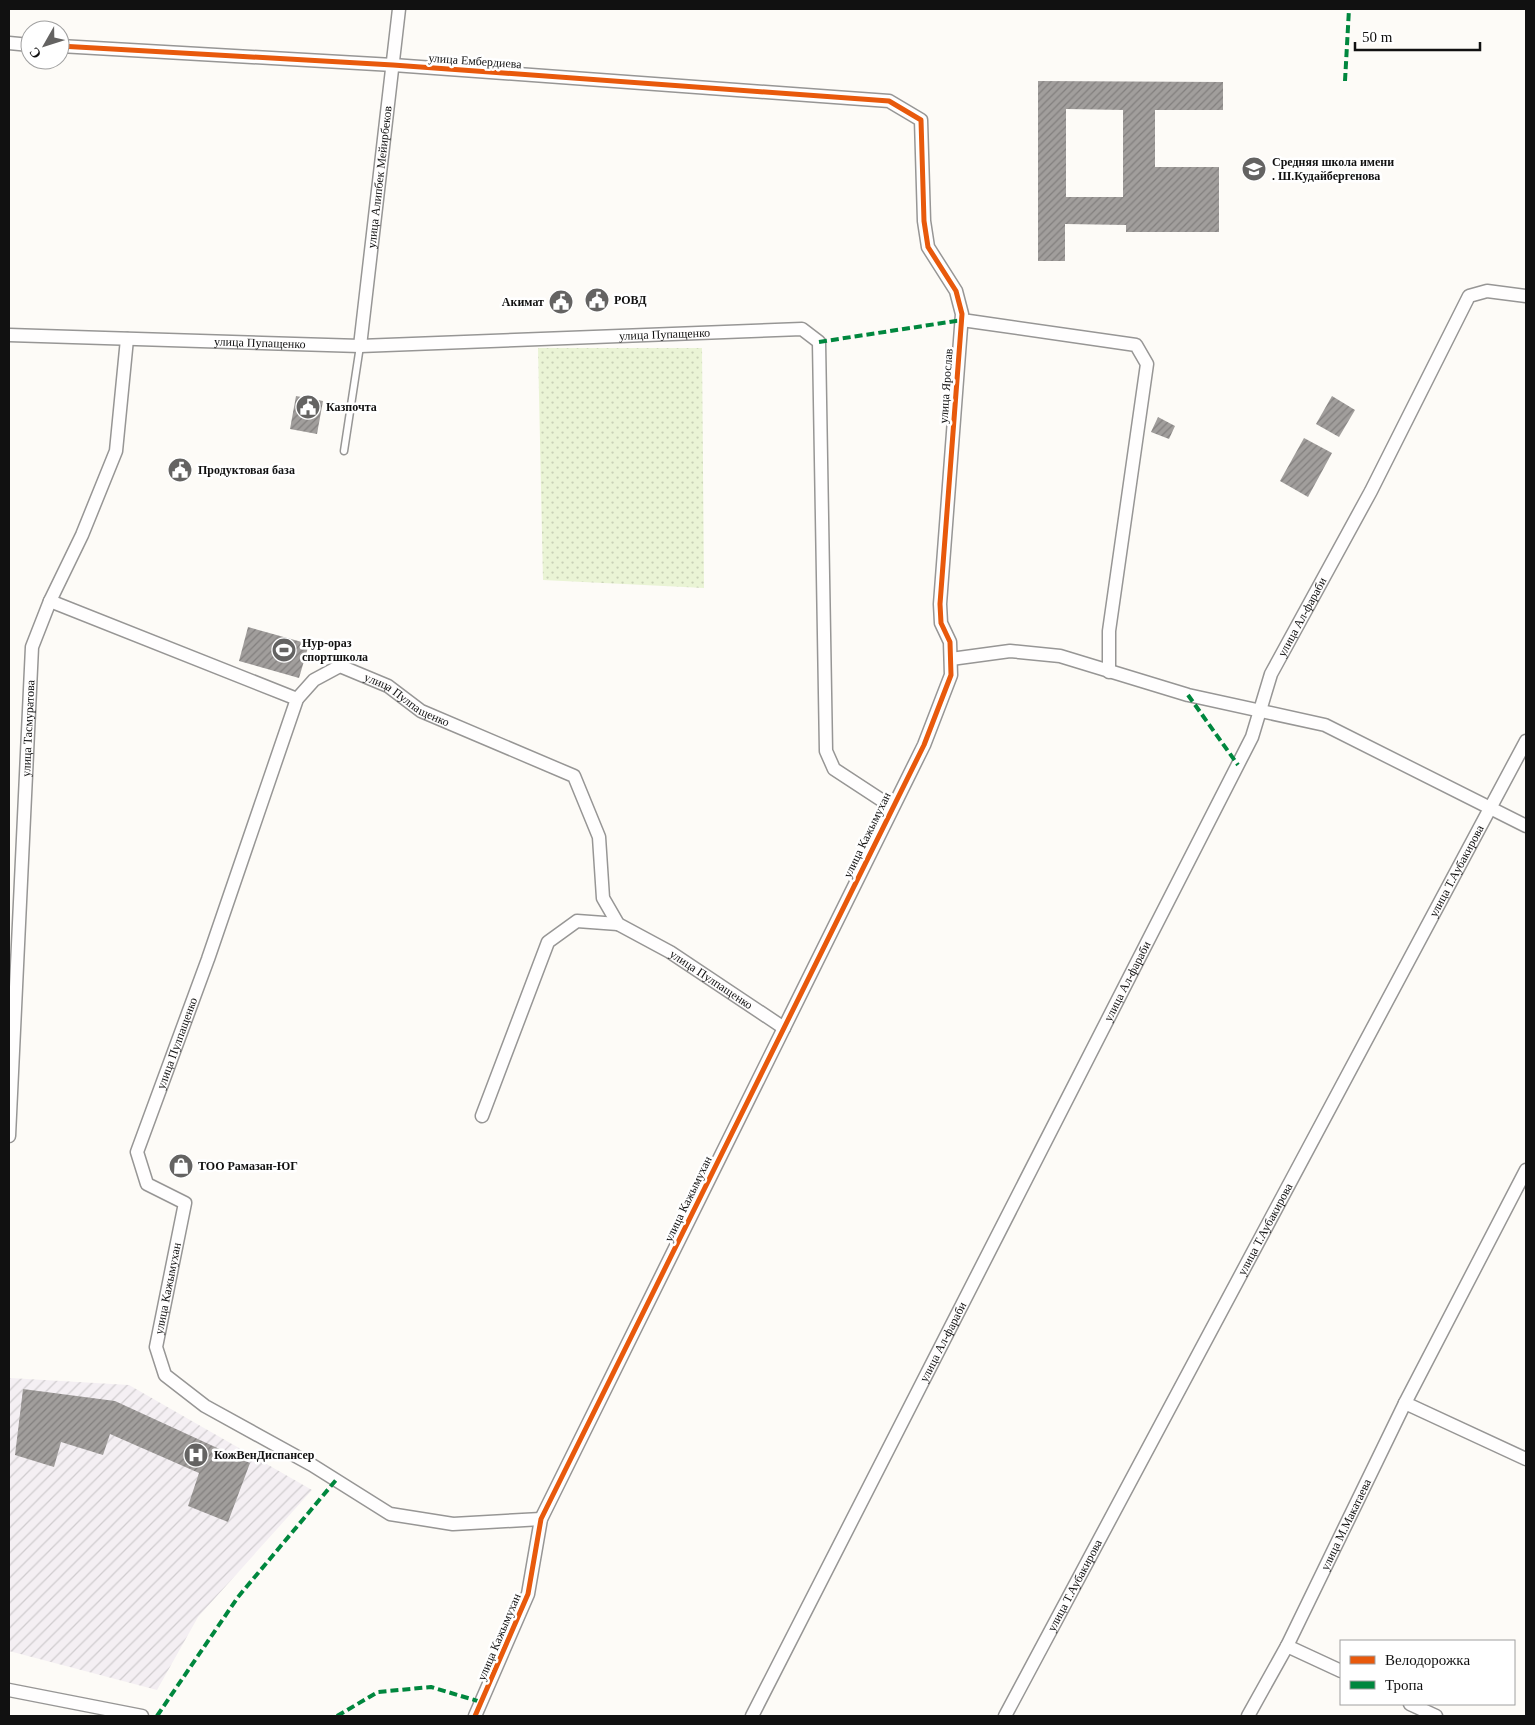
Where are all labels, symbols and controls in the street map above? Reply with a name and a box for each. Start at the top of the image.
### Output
north arrow [20,20,70,70]
scale bar [1355,20,1480,52]
text: 50 m [1362,29,1393,45]
text: С [26,44,44,62]
street label: улица Ембердиева [428,51,523,71]
street label: улица Алипбек Мейирбеков [364,105,395,249]
place label: Средняя школа имени . Ш.Кудайбергенова [1272,155,1394,183]
school or university icon: Средняя школа имени . Ш.Кудайбергенова [1241,156,1267,182]
public building icon: РОВД [584,287,610,313]
public building icon: Акимат [548,289,574,315]
place label: РОВД [614,293,647,307]
place label: Акимат [502,295,544,309]
street label: улица Пупащенко [619,326,710,343]
street label: улица Пупащенко [214,334,306,351]
street label: улица Ярослав [936,348,956,424]
public building icon: Казпочта [295,394,321,420]
place label: Казпочта [326,400,377,414]
public building icon: Продуктовая база [167,457,193,483]
place label: Продуктовая база [198,463,295,477]
street label: улица Ал-фараби [1275,574,1330,659]
place label: Нур-ораз спортшкола [302,636,368,664]
sports icon: Нур-ораз спортшкола [271,637,297,663]
street label: улица Пулпащенко [362,670,452,729]
street label: улица Тасмуратова [19,679,37,777]
street label: улица Кажымухан [840,789,894,880]
street label: улица Т.Аубакирова [1426,822,1487,919]
street label: улица Ал-фараби [1101,938,1154,1024]
street label: улица Пулпащенко [667,947,755,1012]
street label: улица Пулпащенко [154,995,200,1091]
shop icon: ТОО Рамазан-ЮГ [168,1153,194,1179]
street label: улица Кажымухан [661,1153,715,1244]
place label: ТОО Рамазан-ЮГ [198,1159,298,1173]
street label: улица Т.Аубакирова [1235,1180,1296,1278]
street label: улица Кажымухан [152,1241,184,1336]
street label: улица Ал-фараби [917,1299,970,1384]
hospital icon: КожВенДиспансер [183,1442,209,1468]
place label: КожВенДиспансер [214,1448,315,1462]
street label: улица М.Макатаева [1318,1476,1374,1573]
street label: улица Т.Аубакирова [1044,1536,1105,1634]
street label: улица Кажымухан [474,1591,524,1683]
legend [1340,1640,1515,1705]
text: Велодорожка [1385,1652,1470,1668]
text: Тропа [1385,1677,1424,1693]

